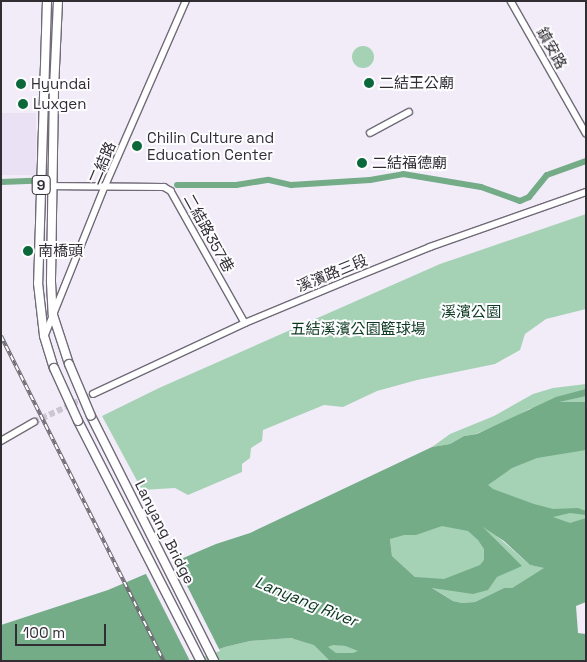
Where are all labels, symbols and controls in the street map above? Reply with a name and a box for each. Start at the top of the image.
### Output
street label: 鎮安路 [533,24,571,72]
place label: 二結王公廟 [379,74,454,92]
place label: Hyundai [31,75,90,93]
marker: 二結王公廟 [363,77,375,89]
marker: Hyundai [15,78,27,90]
place label: Luxgen [33,95,86,113]
marker: Luxgen [17,98,29,110]
place label: Chilin Culture and Education Center [147,128,274,163]
street label: 二結路 [85,139,119,187]
marker: Chilin Culture and Education Center [131,140,143,152]
place label: 二結福德廟 [372,154,447,172]
marker: 二結福德廟 [356,157,368,169]
road number: 9 [31,174,51,196]
street label: 二結路357巷 [180,191,238,275]
place label: 南橋頭 [38,242,83,260]
marker: 南橋頭 [22,245,34,257]
street label: 溪濱路三段 [294,251,370,295]
park label: 溪濱公園 [441,303,501,321]
park label: 五結溪濱公園籃球場 [291,320,425,338]
street label: Lanyang Bridge [131,477,199,587]
water label: Lanyang River [252,573,360,631]
scale bar [18,614,109,646]
text: 100 m [23,623,65,642]

